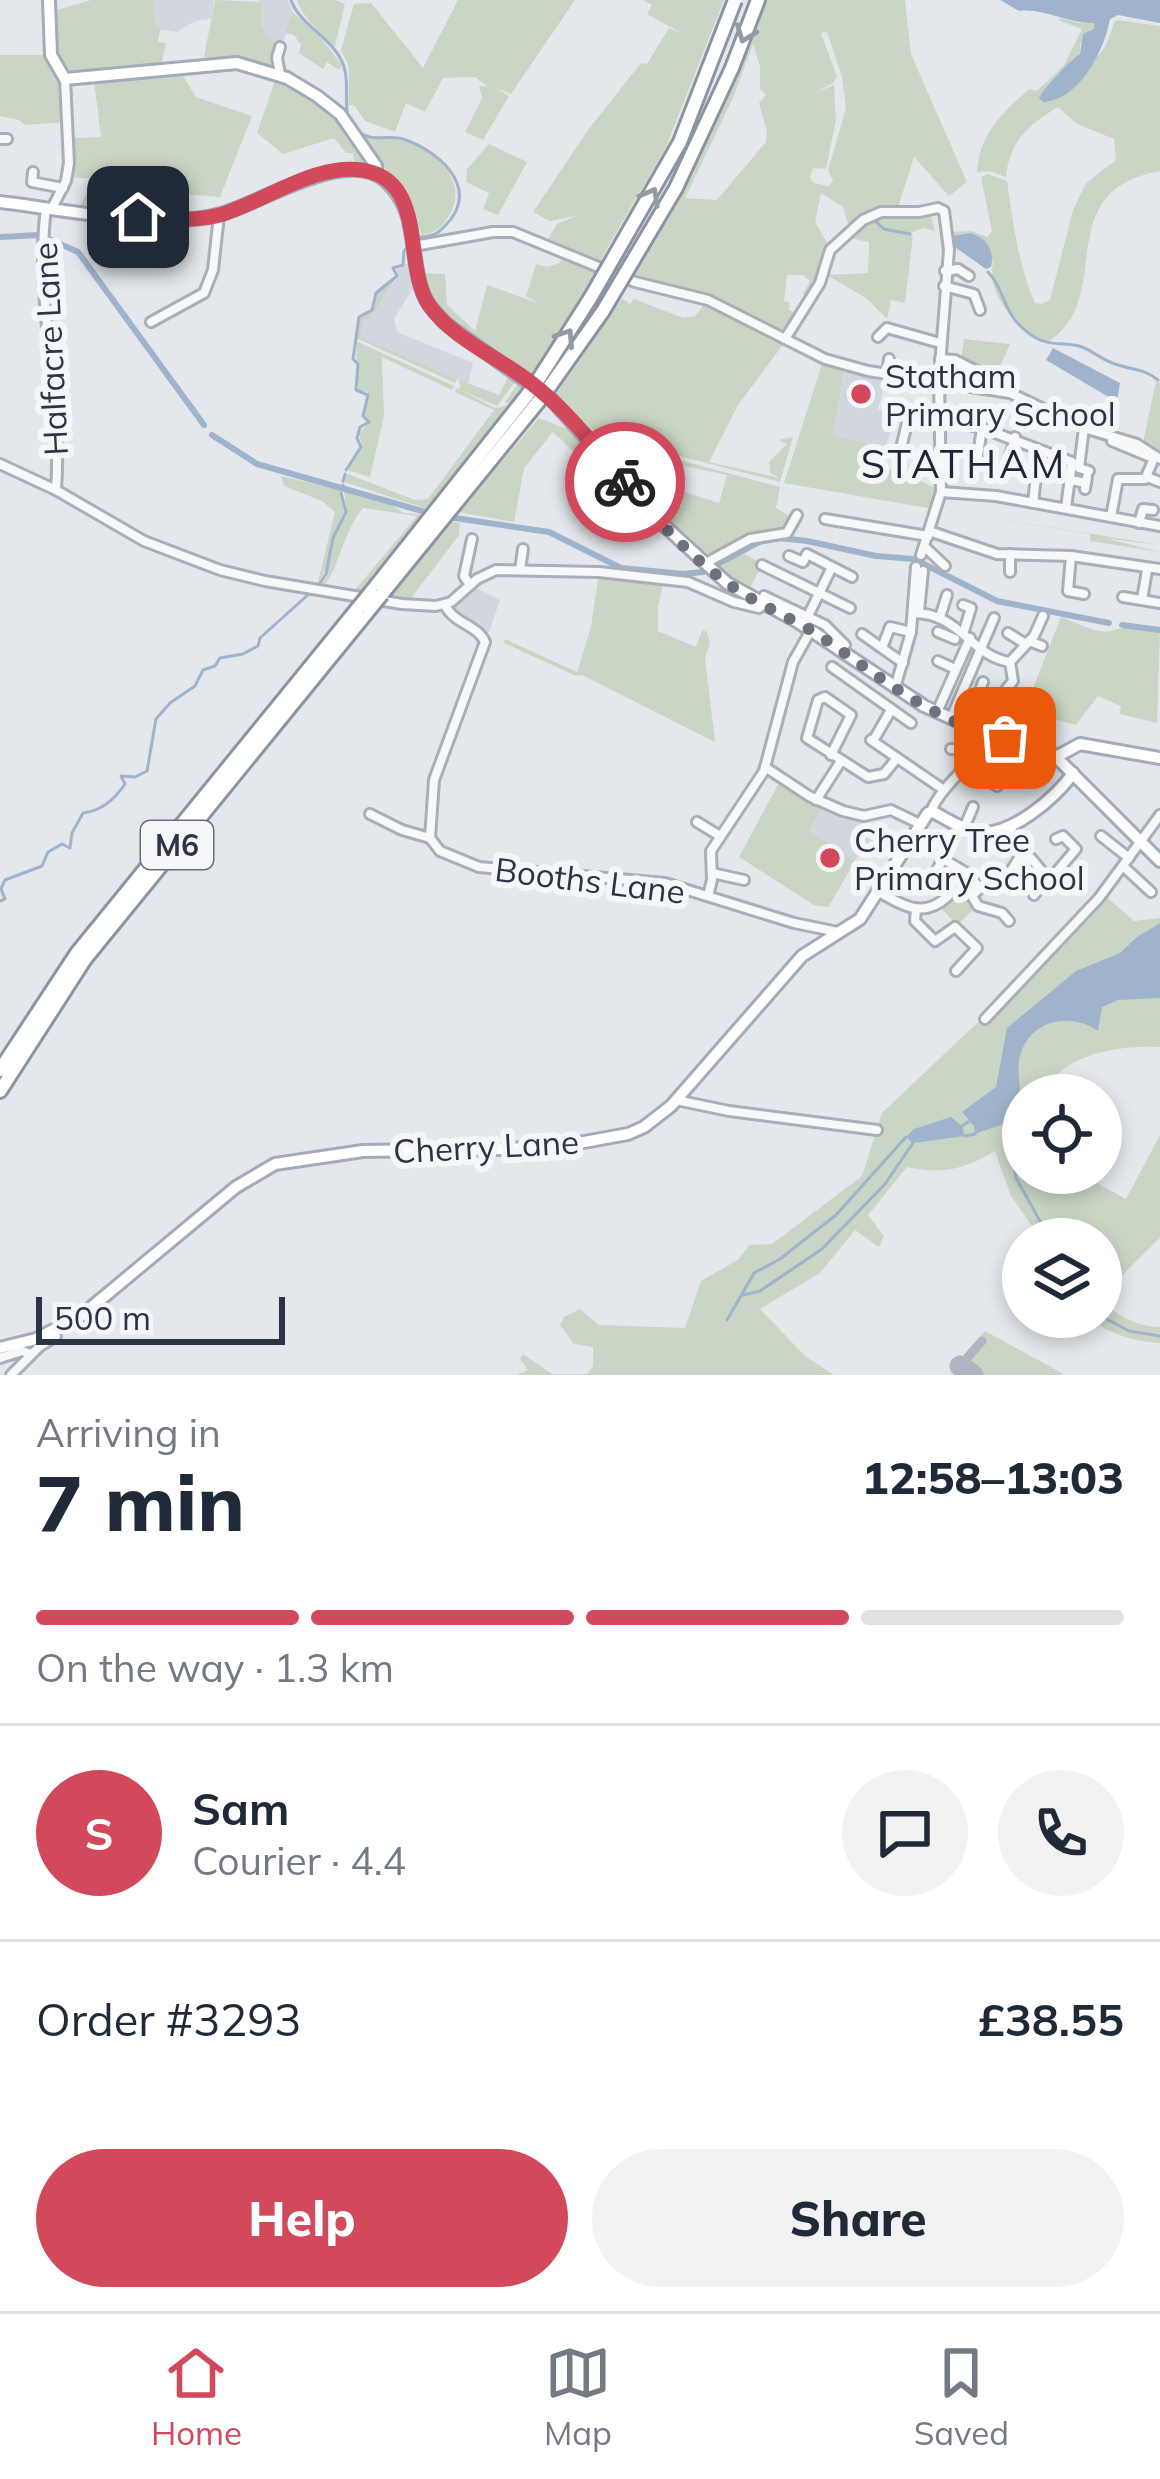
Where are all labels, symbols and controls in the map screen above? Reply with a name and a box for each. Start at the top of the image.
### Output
one-way arrow [735,23,760,44]
pin [87,166,189,268]
icon: home [105,184,171,250]
one-way arrow [637,187,660,209]
street label: Halfacre Lane [24,241,76,457]
one-way arrow [551,329,573,351]
place label: Statham Primary School [885,355,1116,434]
marker: Statham Primary School [848,381,874,407]
courier [565,422,685,542]
district label: STATHAM [861,439,1067,488]
icon: bike [592,449,658,515]
pin [954,687,1056,789]
icon: bag [972,705,1038,771]
place label: Cherry Tree Primary School [854,819,1085,898]
road number: M6 [141,821,213,869]
marker: Cherry Tree Primary School [817,845,843,871]
street label: Booths Lane [493,848,687,912]
map controls [1002,1074,1122,1338]
button: locate [1002,1074,1122,1194]
street label: Cherry Lane [392,1121,580,1171]
button: layers [1002,1218,1122,1338]
scale bar [36,1291,285,1344]
text: 500 m [54,1297,151,1338]
text: Arriving in [36,1408,221,1457]
text: 12:58–13:03 [862,1449,1124,1505]
text: 7 min [36,1453,245,1551]
text: On the way · 1.3 km [36,1643,394,1692]
button: chat [842,1770,968,1896]
button: phone [998,1770,1124,1896]
text: Sam [192,1780,289,1836]
text: S [84,1805,114,1861]
text: Courier · 4.4 [192,1836,406,1885]
text: Order #3293 [36,1991,301,2047]
text: £38.55 [978,1991,1124,2047]
button: Help [36,2149,568,2287]
button: Share [592,2149,1124,2287]
tab: Home [151,2340,242,2453]
tab: Map [544,2340,612,2453]
tab: Saved [914,2340,1009,2453]

